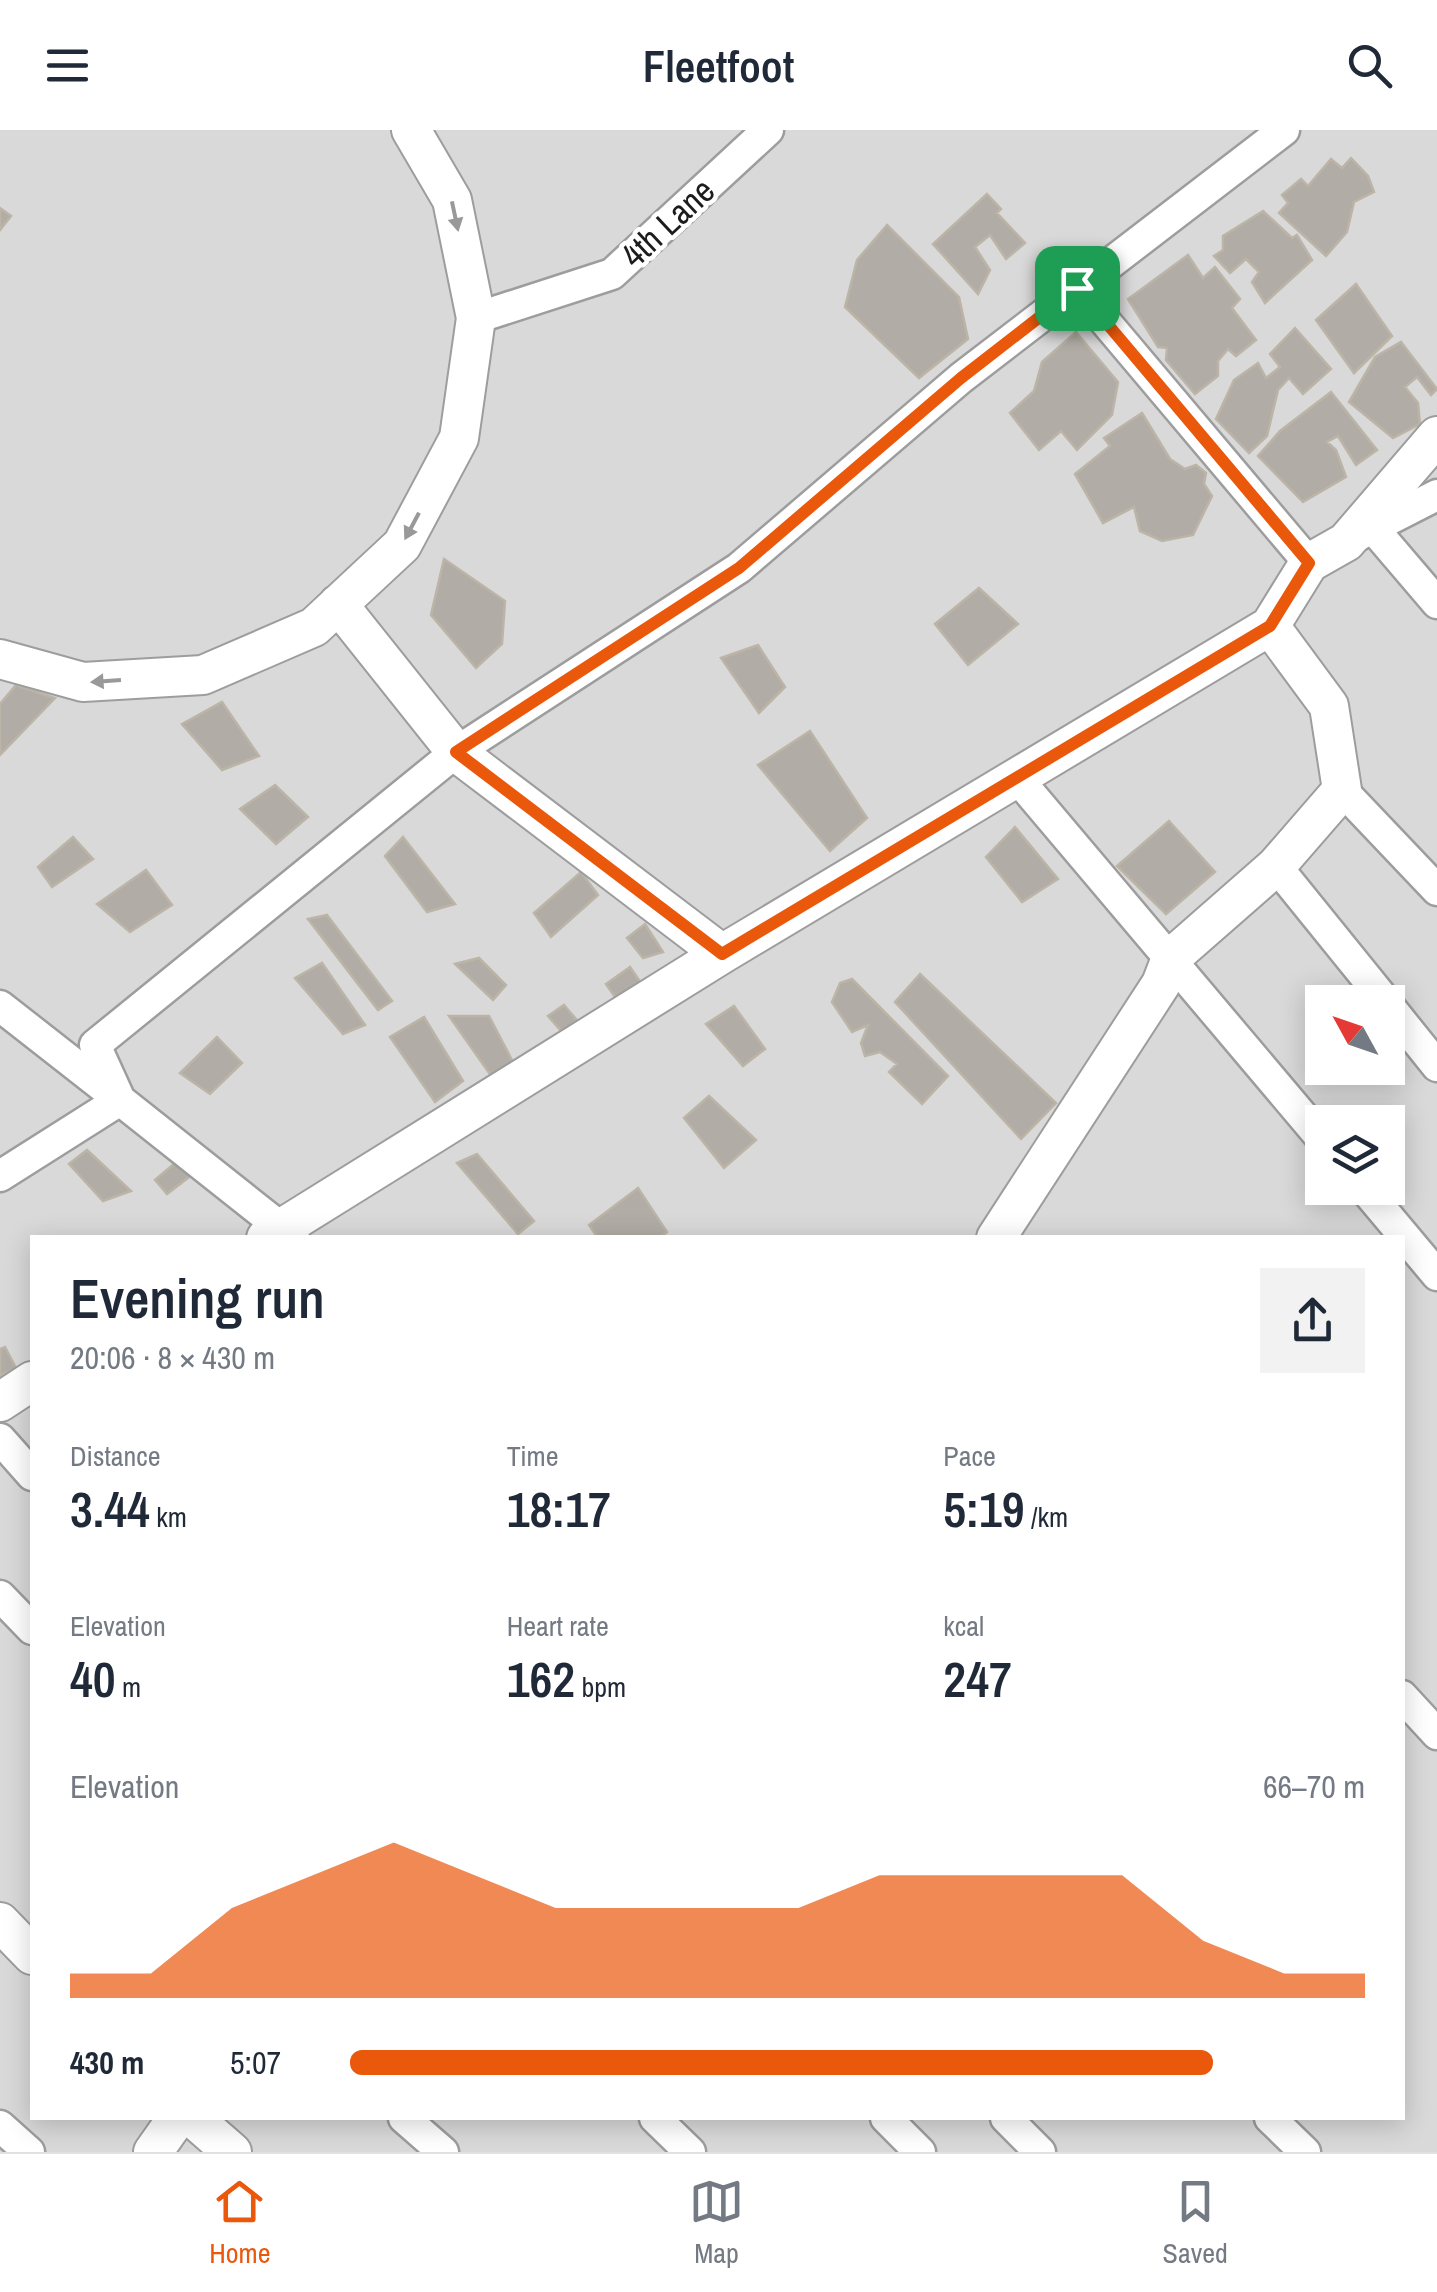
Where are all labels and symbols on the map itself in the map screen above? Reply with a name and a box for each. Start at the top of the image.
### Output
street label: 4th Lane [611,167,725,278]
one-way arrow [447,201,463,232]
pin [1035,246,1120,331]
one-way arrow [404,512,421,541]
one-way arrow [89,673,121,689]
north arrow [1305,985,1405,1085]

